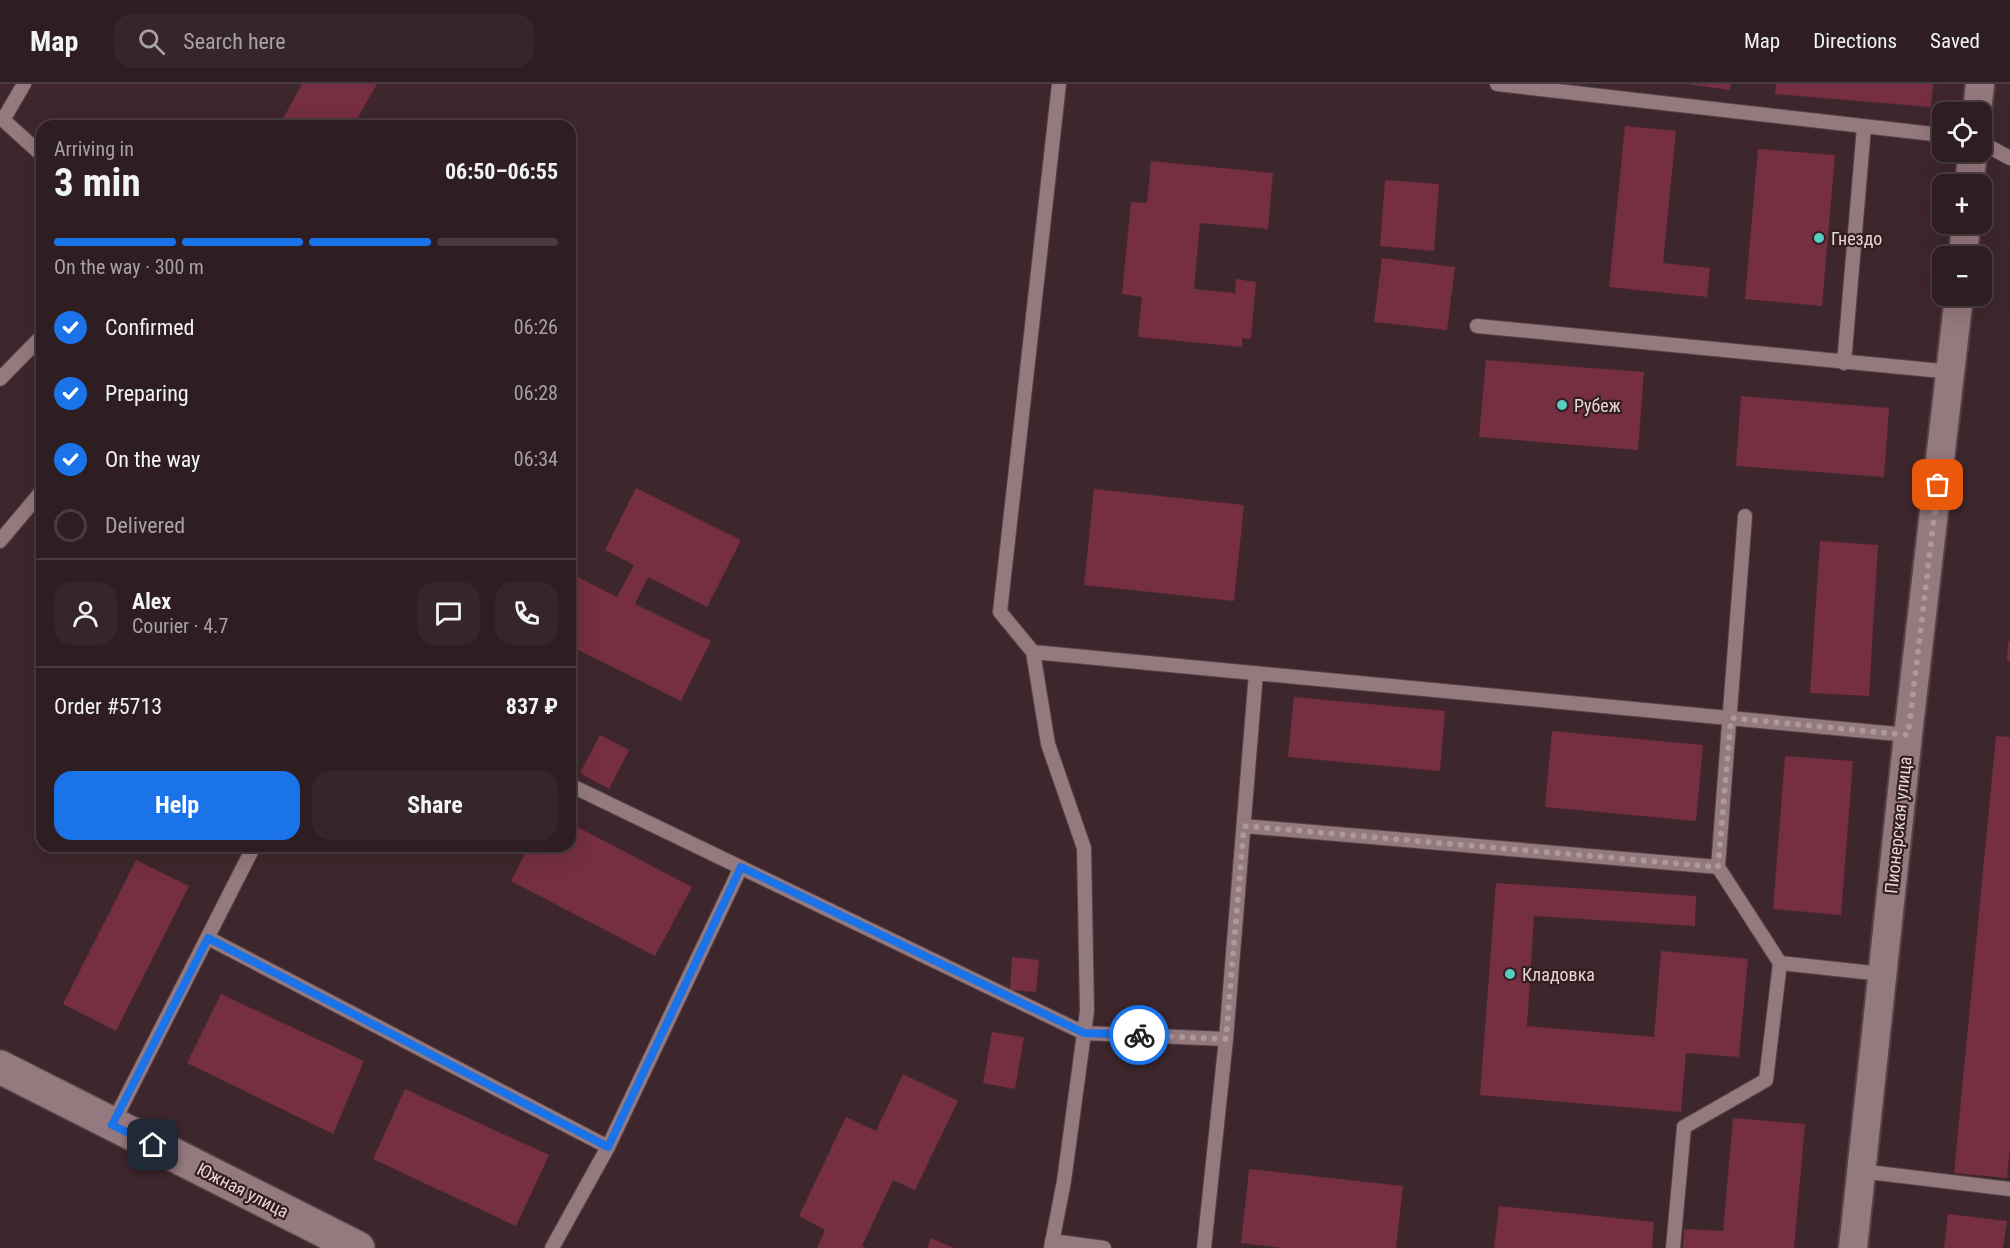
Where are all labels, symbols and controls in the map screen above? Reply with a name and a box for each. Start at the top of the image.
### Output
search box [114,14,534,68]
text: Map [30,25,78,58]
icon: search [135,25,168,58]
text: Search here [183,29,286,54]
text: Map [1744,29,1780,53]
text: Directions [1813,29,1897,53]
text: Saved [1930,29,1980,53]
map controls [1932,102,1992,306]
button: locate [1932,102,1992,162]
text: Arriving in [54,137,134,161]
text: 06:50–06:55 [445,159,558,184]
text: 3 min [54,160,141,206]
button: + [1932,174,1992,234]
place label: Гнездо [1831,228,1882,249]
marker: Гнездо [1812,231,1826,245]
button: − [1932,246,1992,306]
text: On the way · 300 m [54,255,204,279]
icon: check [54,311,87,344]
text: Confirmed [105,315,194,340]
text: 06:26 [514,315,558,339]
icon: check [54,377,87,410]
text: Preparing [105,381,189,406]
text: 06:28 [514,381,558,405]
place label: Рубеж [1574,395,1621,416]
marker: Рубеж [1555,398,1569,412]
icon: check [54,443,87,476]
text: On the way [105,447,200,472]
text: 06:34 [514,447,558,471]
pin [1912,459,1963,510]
icon: bag [1921,468,1954,501]
text: Delivered [105,513,185,538]
button: person [54,582,117,645]
button: chat [417,582,480,645]
button: phone [495,582,558,645]
text: Alex [132,589,171,614]
text: Courier · 4.7 [132,614,228,638]
text: Order #5713 [54,694,162,719]
text: 837 ₽ [506,694,558,719]
street label: Пионерская улица [1880,755,1916,895]
button: Help [54,771,300,840]
button: Share [312,771,558,840]
place label: Кладовка [1522,964,1595,985]
marker: Кладовка [1503,967,1517,981]
courier [1109,1005,1169,1065]
icon: bike [1123,1019,1156,1052]
pin [127,1119,178,1170]
icon: home [136,1128,169,1161]
street label: Южная улица [194,1158,292,1222]

